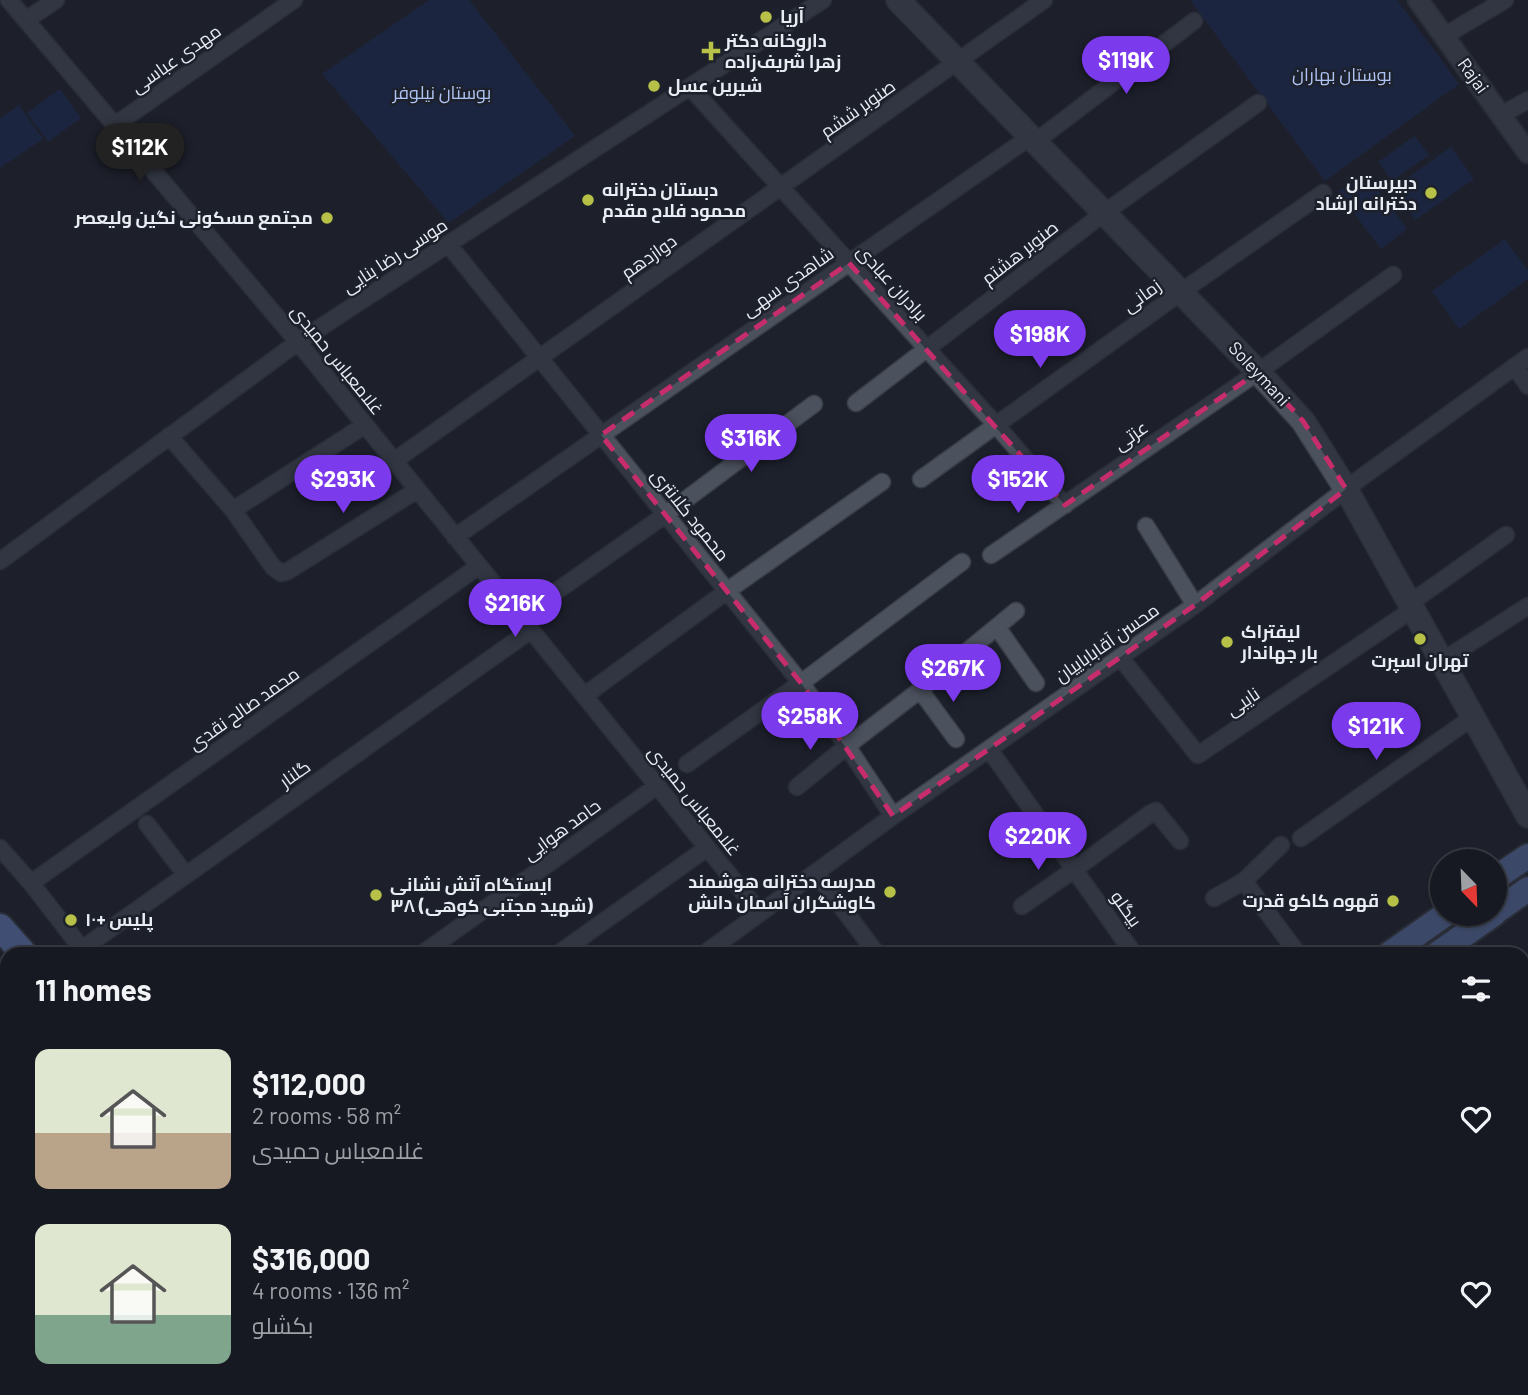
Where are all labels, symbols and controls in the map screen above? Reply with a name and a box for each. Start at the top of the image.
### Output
place label: آریا [780,5,804,27]
marker: آریا [758,9,774,25]
street label: مهدی عباسی [126,19,225,98]
place label: داروخانه دکتر زهرا شریف‌زاده [724,29,841,73]
pin: $119K [1077,36,1175,96]
marker: داروخانه دکتر زهرا شریف‌زاده [703,43,719,59]
text: $119K [1098,45,1154,73]
street label: Rajai [1454,53,1494,97]
park label: بوستان بهاران [1292,63,1392,86]
place label: شیرین عسل [668,74,762,97]
street label: صنوبر ششم [816,74,900,144]
marker: شیرین عسل [646,78,662,94]
park label: بوستان نیلوفر [392,81,491,104]
pin: $112K [91,124,189,183]
text: $112K [112,132,168,160]
place label: دبیرستان دخترانه ارشاد [1316,171,1417,215]
place label: دبستان دخترانه محمود فلاح مقدم [602,178,746,223]
marker: دبیرستان دخترانه ارشاد [1423,185,1439,201]
marker: دبستان دخترانه محمود فلاح مقدم [580,192,596,208]
place label: مجتمع مسکونی نگین ولیعصر [74,206,313,230]
marker: مجتمع مسکونی نگین ولیعصر [319,210,335,226]
street label: موسی رضا بنایی [338,213,452,298]
street label: صنوبر هشتم [977,215,1063,291]
street label: دوازدهم [616,229,682,285]
street label: برادران عبادی [852,240,933,326]
street label: شاهدی سهی [737,242,838,322]
street label: زمانی [1118,274,1166,317]
street label: غلامعباس حمیدی [286,300,389,419]
pin: $198K [991,310,1089,370]
text: $198K [1010,319,1070,347]
street label: Soleymani [1224,336,1295,410]
pin: $316K [702,414,800,474]
street label: عزتی [1109,416,1152,456]
text: $316K [721,423,781,451]
pin: $293K [294,456,392,515]
pin: $152K [969,456,1067,515]
text: $293K [310,464,376,492]
street label: محمود کلانتری [646,464,735,566]
text: $152K [988,464,1048,492]
pin: $216K [466,580,564,639]
text: $216K [485,588,545,616]
street label: محسن آقاباباییان [1050,598,1163,687]
place label: لیفتراک بار جهاندار [1240,620,1318,664]
marker: تهران اسپرت [1412,631,1428,647]
marker: لیفتراک بار جهاندار [1219,634,1235,650]
pin: $267K [904,644,1002,704]
place label: تهران اسپرت [1371,649,1469,673]
text: $267K [921,653,985,681]
street label: محمد صالح نقدی [184,662,304,756]
street label: نایبی [1221,682,1264,721]
pin: $258K [761,692,859,752]
text: $258K [777,701,843,729]
pin: $121K [1327,702,1425,762]
text: $121K [1348,711,1404,739]
street label: غلامعباس حمیدی [643,741,746,860]
street label: گلنار [274,755,315,793]
street label: حامد هوایی [518,794,605,865]
pin: $220K [989,812,1087,872]
text: $220K [1005,821,1071,849]
north arrow [1430,849,1507,926]
map controls [1430,849,1507,926]
place label: مدرسه دخترانه هوشمند کاوشگران آسمان دانش [688,870,876,914]
place label: ایستگاه آتش نشانی ۳۸ (شهید مجتبی کوهی) [390,873,593,917]
marker: مدرسه دخترانه هوشمند کاوشگران آسمان دانش [882,884,898,900]
street label: بیگلو [1106,886,1147,931]
marker: ایستگاه آتش نشانی ۳۸ (شهید مجتبی کوهی) [368,887,384,903]
place label: قهوه کاکو قدرت [1243,889,1379,912]
marker: قهوه کاکو قدرت [1385,893,1401,909]
place label: پلیس +۱۰ [85,908,154,932]
marker: پلیس +۱۰ [63,912,79,928]
icon: filters [1457,970,1495,1008]
text: 11 homes [35,971,152,1007]
text: $112,000 [252,1065,366,1101]
icon: home [91,1077,175,1161]
icon: heart [1457,1100,1495,1138]
text: 2 rooms · 58 m² [252,1101,401,1129]
text: غلامعباس حمیدی [252,1136,424,1164]
text: $316,000 [252,1240,370,1276]
icon: home [91,1252,175,1336]
icon: heart [1457,1275,1495,1313]
text: 4 rooms · 136 m² [252,1276,410,1304]
text: بکشلو [252,1311,313,1339]

